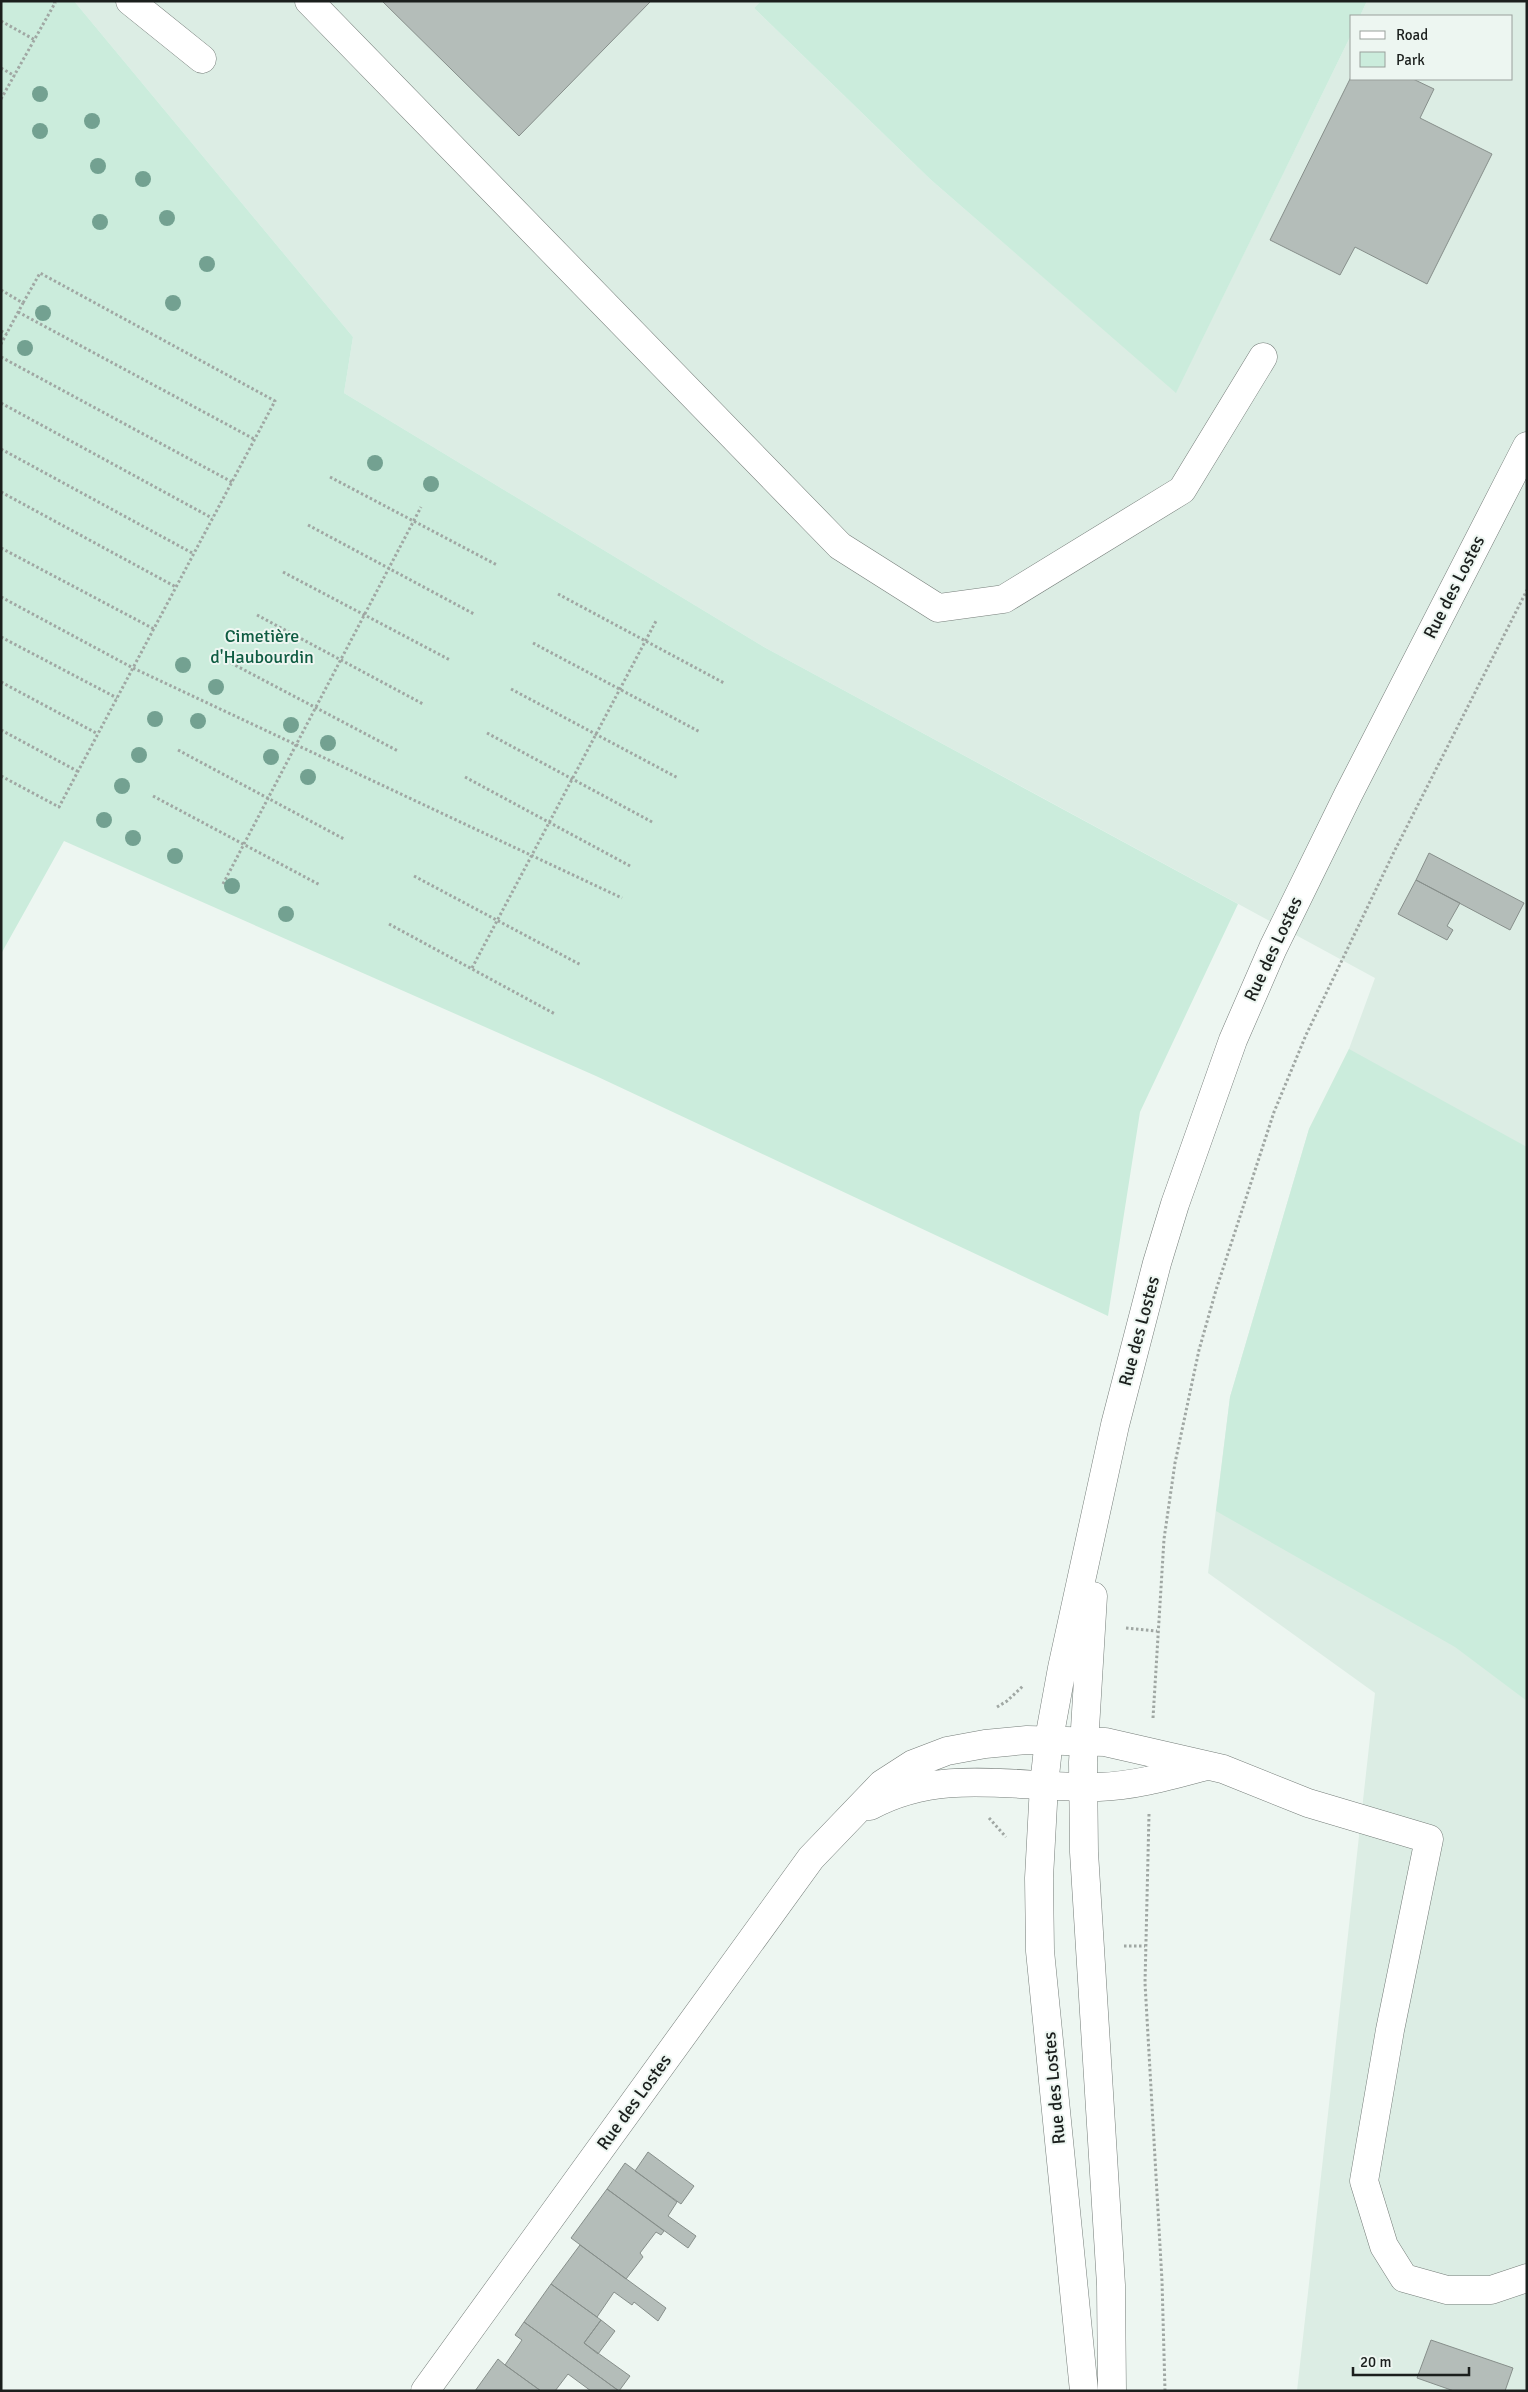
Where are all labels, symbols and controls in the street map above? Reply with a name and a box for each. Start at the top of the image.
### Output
legend [1350,15,1513,80]
text: Road [1396,26,1428,44]
text: Park [1396,51,1425,69]
street label: Rue des Lostes [1419,532,1489,642]
park label: Cimetière d'Haubourdin [210,625,314,668]
street label: Rue des Lostes [1239,893,1307,1005]
street label: Rue des Lostes [1114,1274,1164,1388]
street label: Rue des Lostes [1038,2031,1070,2145]
street label: Rue des Lostes [592,2050,676,2154]
scale bar [1353,2344,1469,2376]
text: 20 m [1360,2353,1391,2371]

